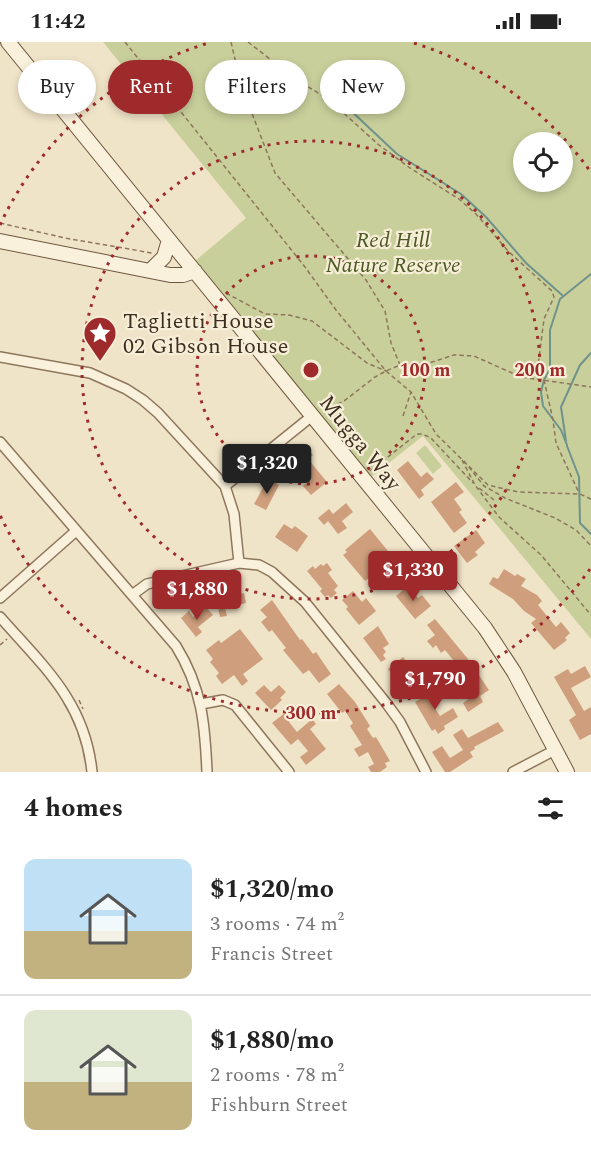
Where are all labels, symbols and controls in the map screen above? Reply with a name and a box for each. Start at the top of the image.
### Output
text: 11:42 [30,5,85,38]
chip: Buy [18,60,96,114]
chip: Rent [108,60,193,114]
chip: Filters [205,60,308,114]
chip: New [320,60,405,114]
map controls [513,132,573,192]
button: locate [513,132,573,192]
park label: Red Hill Nature Reserve [325,224,461,282]
place label: Taglietti House 02 Gibson House [123,305,289,363]
place icon: Taglietti House 02 Gibson House [82,315,118,362]
text: 100 m [399,357,451,384]
text: 200 m [514,357,566,384]
centre of rings [301,360,321,380]
street label: Mugga Way [311,388,410,499]
pin: $1,320 [218,444,316,495]
text: $1,320 [236,448,298,478]
pin: $1,330 [364,551,462,602]
text: $1,330 [382,555,444,585]
pin: $1,880 [148,570,246,621]
text: $1,880 [166,574,228,604]
pin: $1,790 [386,660,484,711]
text: $1,790 [404,664,466,694]
text: 300 m [285,700,337,727]
text: 4 homes [24,788,123,828]
icon: filters [534,792,567,825]
text: $1,320/mo [210,869,334,909]
icon: home [72,883,144,955]
text: 3 rooms · 74 m² [210,909,344,939]
text: Francis Street [210,939,333,969]
text: $1,880/mo [210,1020,334,1060]
icon: home [72,1034,144,1106]
text: 2 rooms · 78 m² [210,1060,344,1090]
text: Fishburn Street [210,1090,348,1120]

